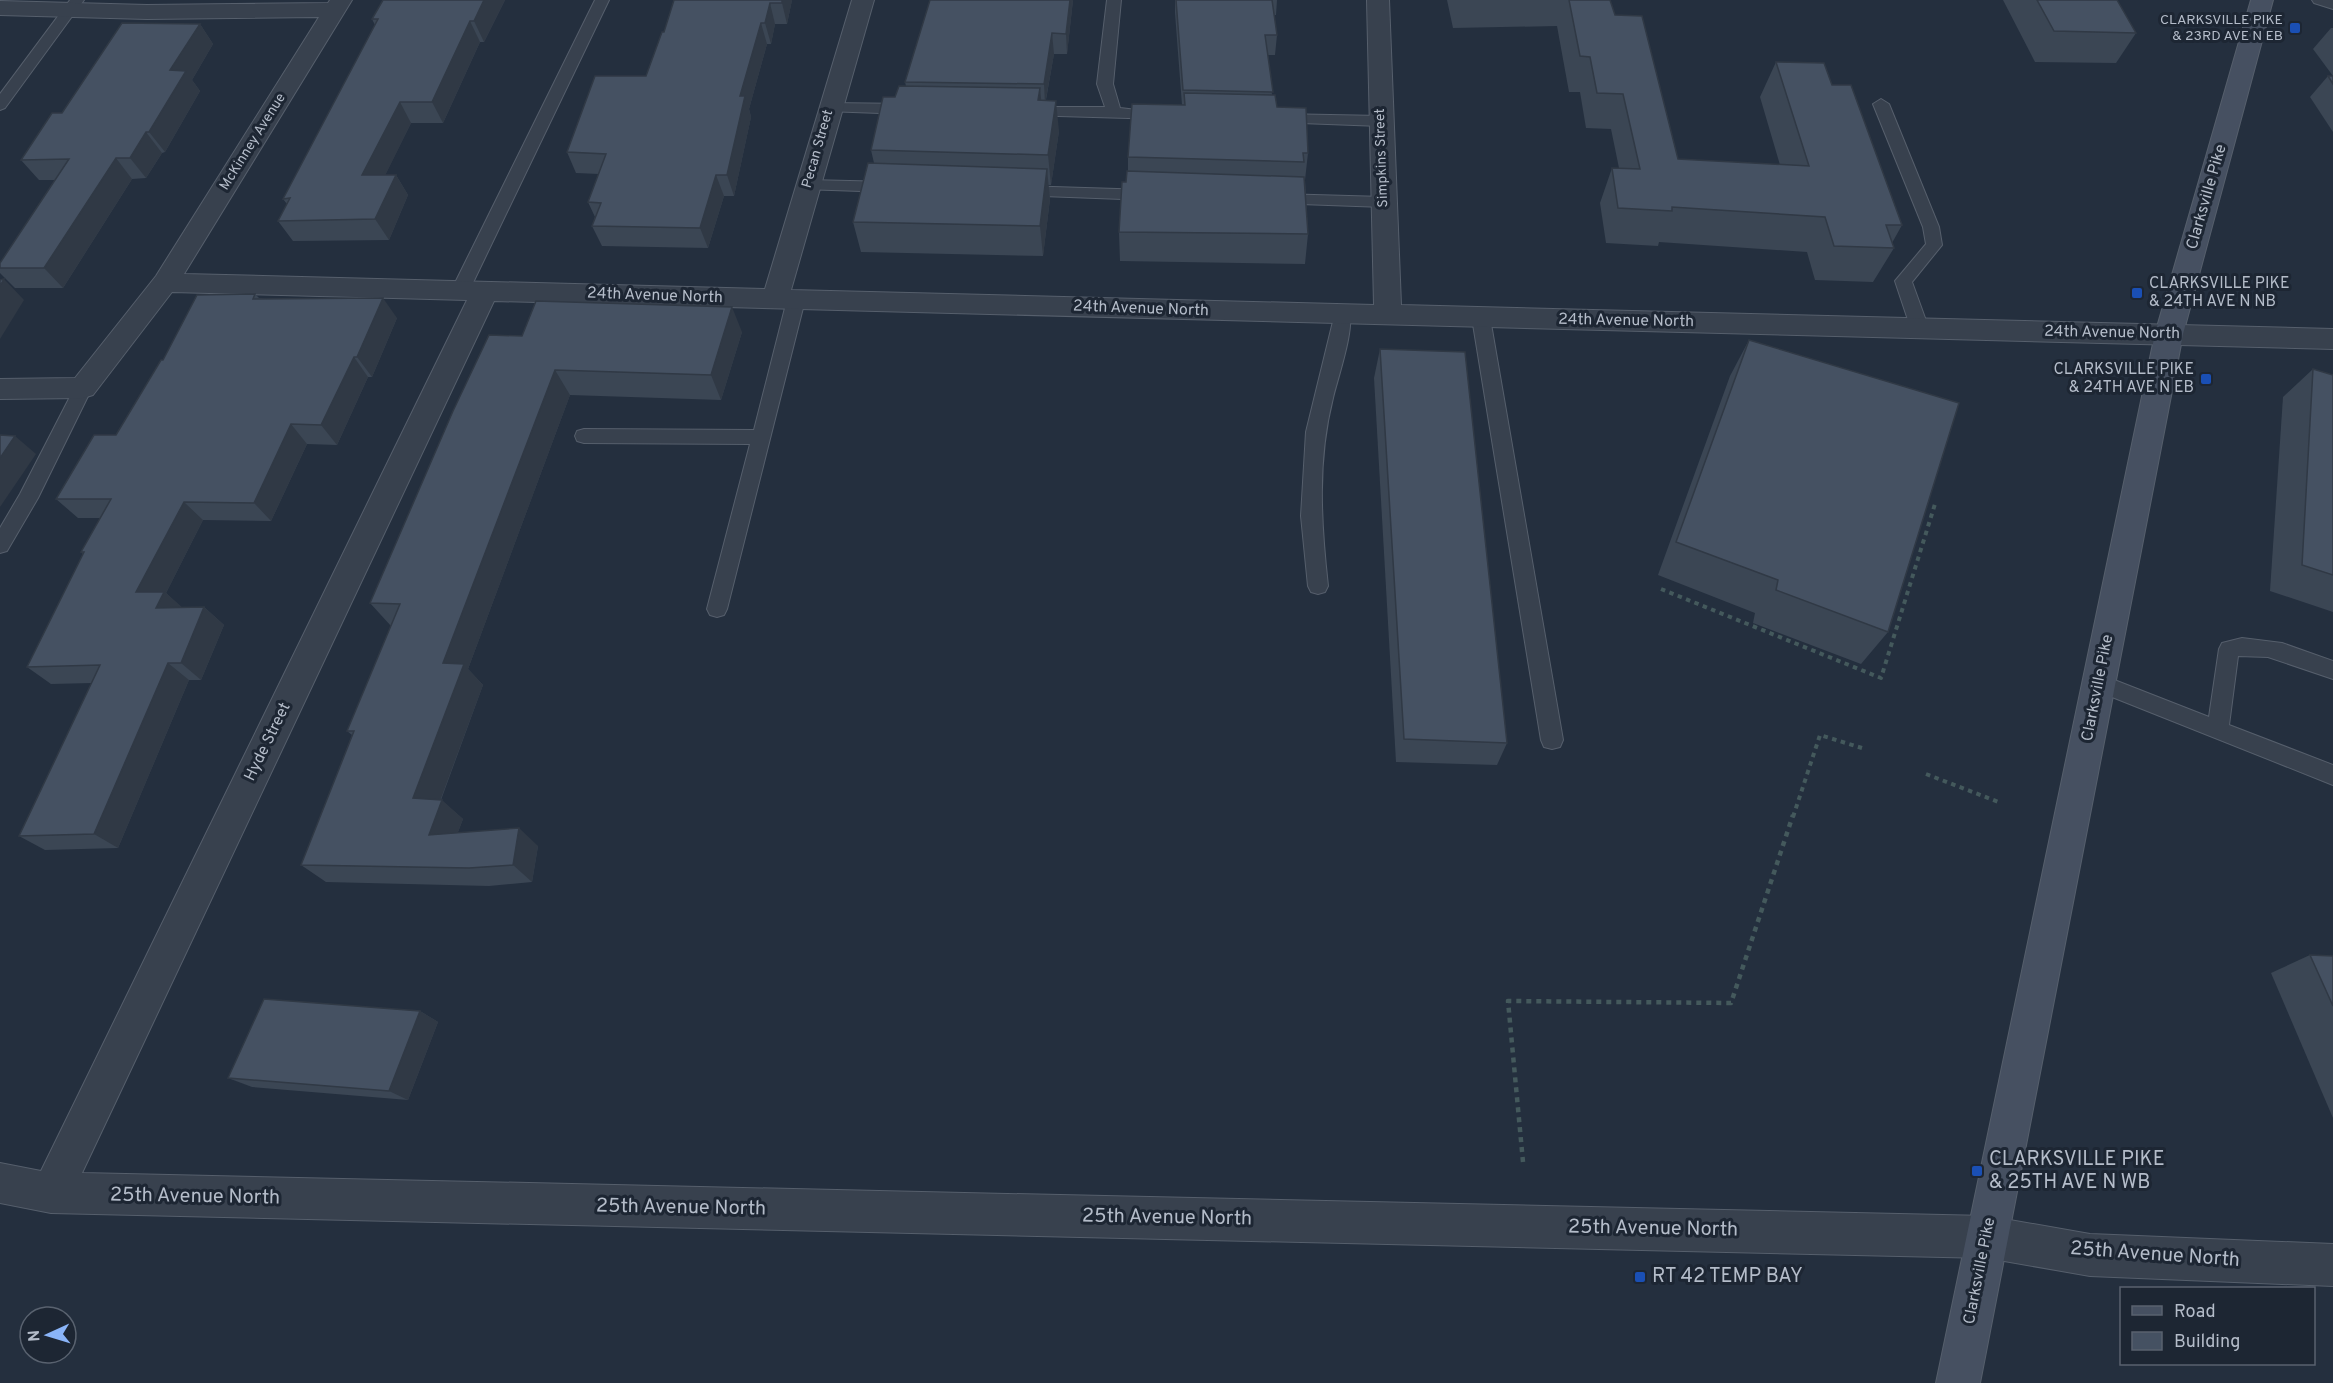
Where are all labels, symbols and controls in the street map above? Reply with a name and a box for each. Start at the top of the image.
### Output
place label: CLARKSVILLE PIKE & 23RD AVE N EB [2160,12,2283,45]
marker: CLARKSVILLE PIKE & 23RD AVE N EB [2288,21,2302,35]
street label: McKinney Avenue [216,90,290,194]
street label: Pecan Street [799,108,837,190]
street label: Simpkins Street [1372,108,1392,208]
street label: Clarksville Pike [2182,142,2232,252]
place label: CLARKSVILLE PIKE & 24TH AVE N NB [2149,274,2290,312]
street label: 24th Avenue North [587,284,723,308]
marker: CLARKSVILLE PIKE & 24TH AVE N NB [2130,286,2144,300]
street label: 24th Avenue North [1073,297,1209,321]
street label: 24th Avenue North [1558,310,1694,332]
street label: 24th Avenue North [2044,322,2180,344]
place label: CLARKSVILLE PIKE & 24TH AVE N EB [2053,360,2194,398]
marker: CLARKSVILLE PIKE & 24TH AVE N EB [2199,372,2213,386]
street label: Clarksville Pike [2078,633,2118,743]
street label: Hyde Street [240,699,296,785]
place label: CLARKSVILLE PIKE & 25TH AVE N WB [1989,1147,2165,1196]
marker: CLARKSVILLE PIKE & 25TH AVE N WB [1970,1164,1984,1178]
street label: 25th Avenue North [110,1183,280,1211]
street label: 25th Avenue North [596,1194,766,1222]
street label: 25th Avenue North [1082,1204,1252,1232]
street label: 25th Avenue North [1568,1215,1738,1243]
street label: Clarksville Pike [1960,1216,2000,1326]
street label: 25th Avenue North [2069,1236,2241,1274]
place label: RT 42 TEMP BAY [1652,1264,1803,1290]
marker: RT 42 TEMP BAY [1633,1270,1647,1284]
legend [2120,1287,2315,1365]
text: Road [2174,1301,2216,1324]
north arrow [18,1305,78,1365]
text: N [25,1329,45,1342]
text: Building [2174,1331,2240,1354]

